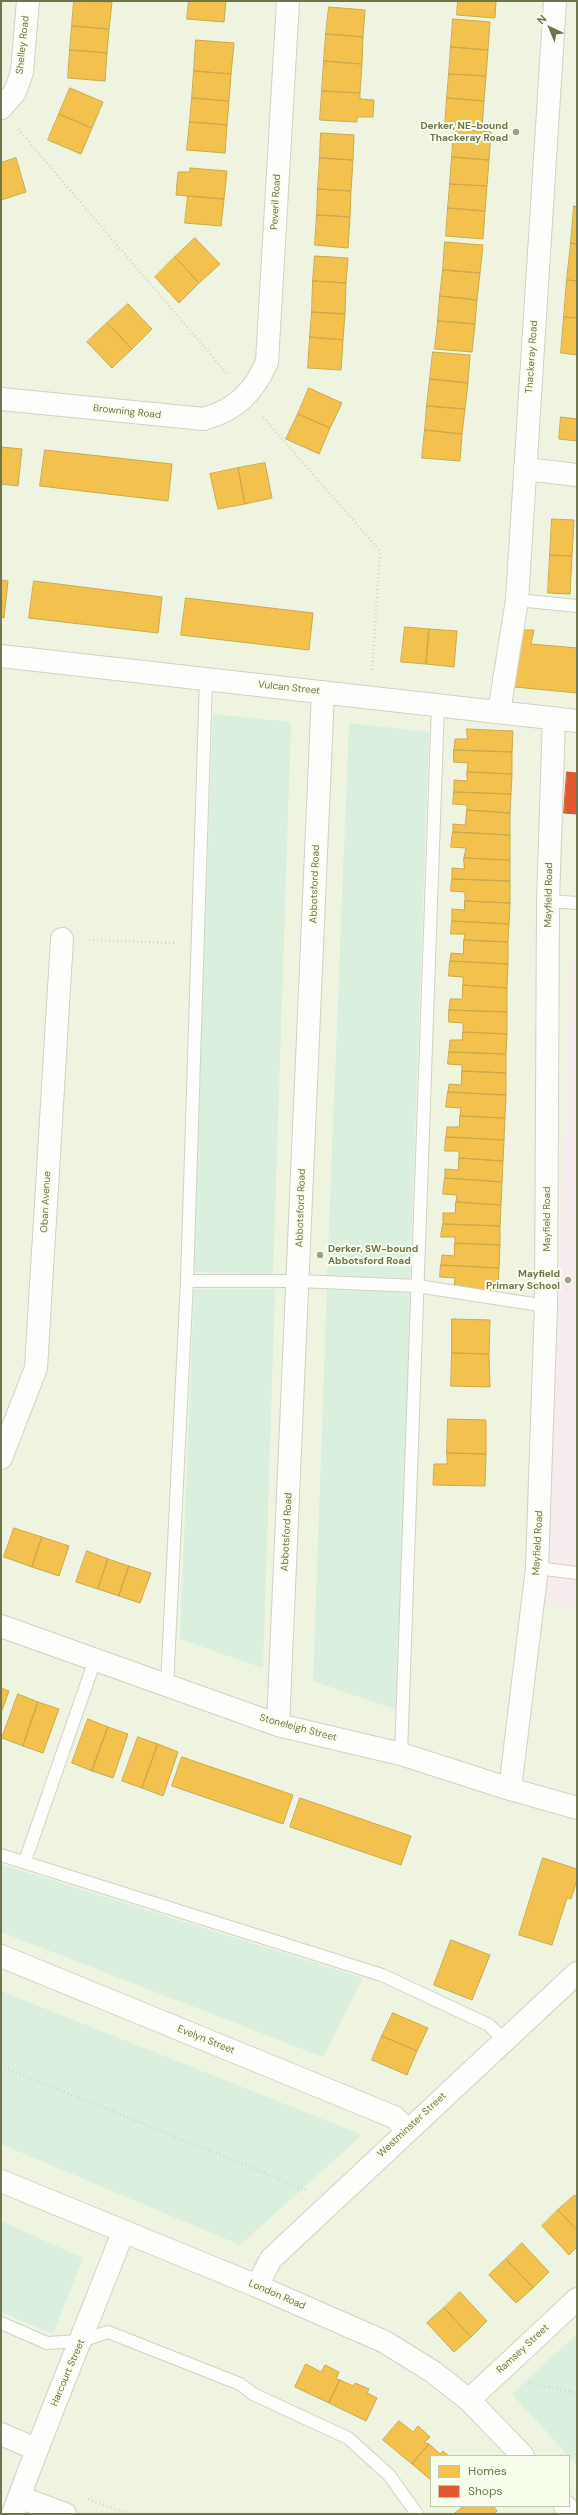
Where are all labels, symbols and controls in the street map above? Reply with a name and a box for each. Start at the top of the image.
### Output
north arrow [530,8,570,48]
text: N [534,12,549,27]
street label: Shelley Road [14,15,32,75]
place label: Derker, NE-bound Thackeray Road [420,120,508,144]
marker: Derker, NE-bound Thackeray Road [511,127,521,137]
street label: Peveril Road [269,174,283,230]
street label: Thackeray Road [523,320,541,394]
street label: Browning Road [92,402,162,422]
street label: Vulcan Street [257,679,321,697]
street label: Abbotsford Road [308,844,322,924]
street label: Mayfield Road [542,862,556,928]
street label: Abbotsford Road [294,1168,308,1248]
street label: Oban Avenue [38,1171,54,1233]
street label: Mayfield Road [541,1186,553,1252]
place label: Derker, SW-bound Abbotsford Road [328,1243,418,1266]
marker: Derker, SW-bound Abbotsford Road [315,1250,325,1260]
place label: Mayfield Primary School [486,1268,560,1292]
marker: Mayfield Primary School [563,1275,573,1285]
street label: Abbotsford Road [279,1492,295,1572]
street label: Mayfield Road [530,1510,546,1576]
street label: Stoneleigh Street [258,1712,338,1744]
street label: Evelyn Street [176,2023,236,2057]
street label: Westminster Street [375,2090,449,2160]
street label: London Road [247,2278,307,2312]
street label: Ramsey Street [494,2322,552,2376]
street label: Harcourt Street [48,2338,88,2408]
legend [430,2455,570,2507]
text: Homes [468,2463,507,2479]
text: Shops [468,2483,503,2499]

